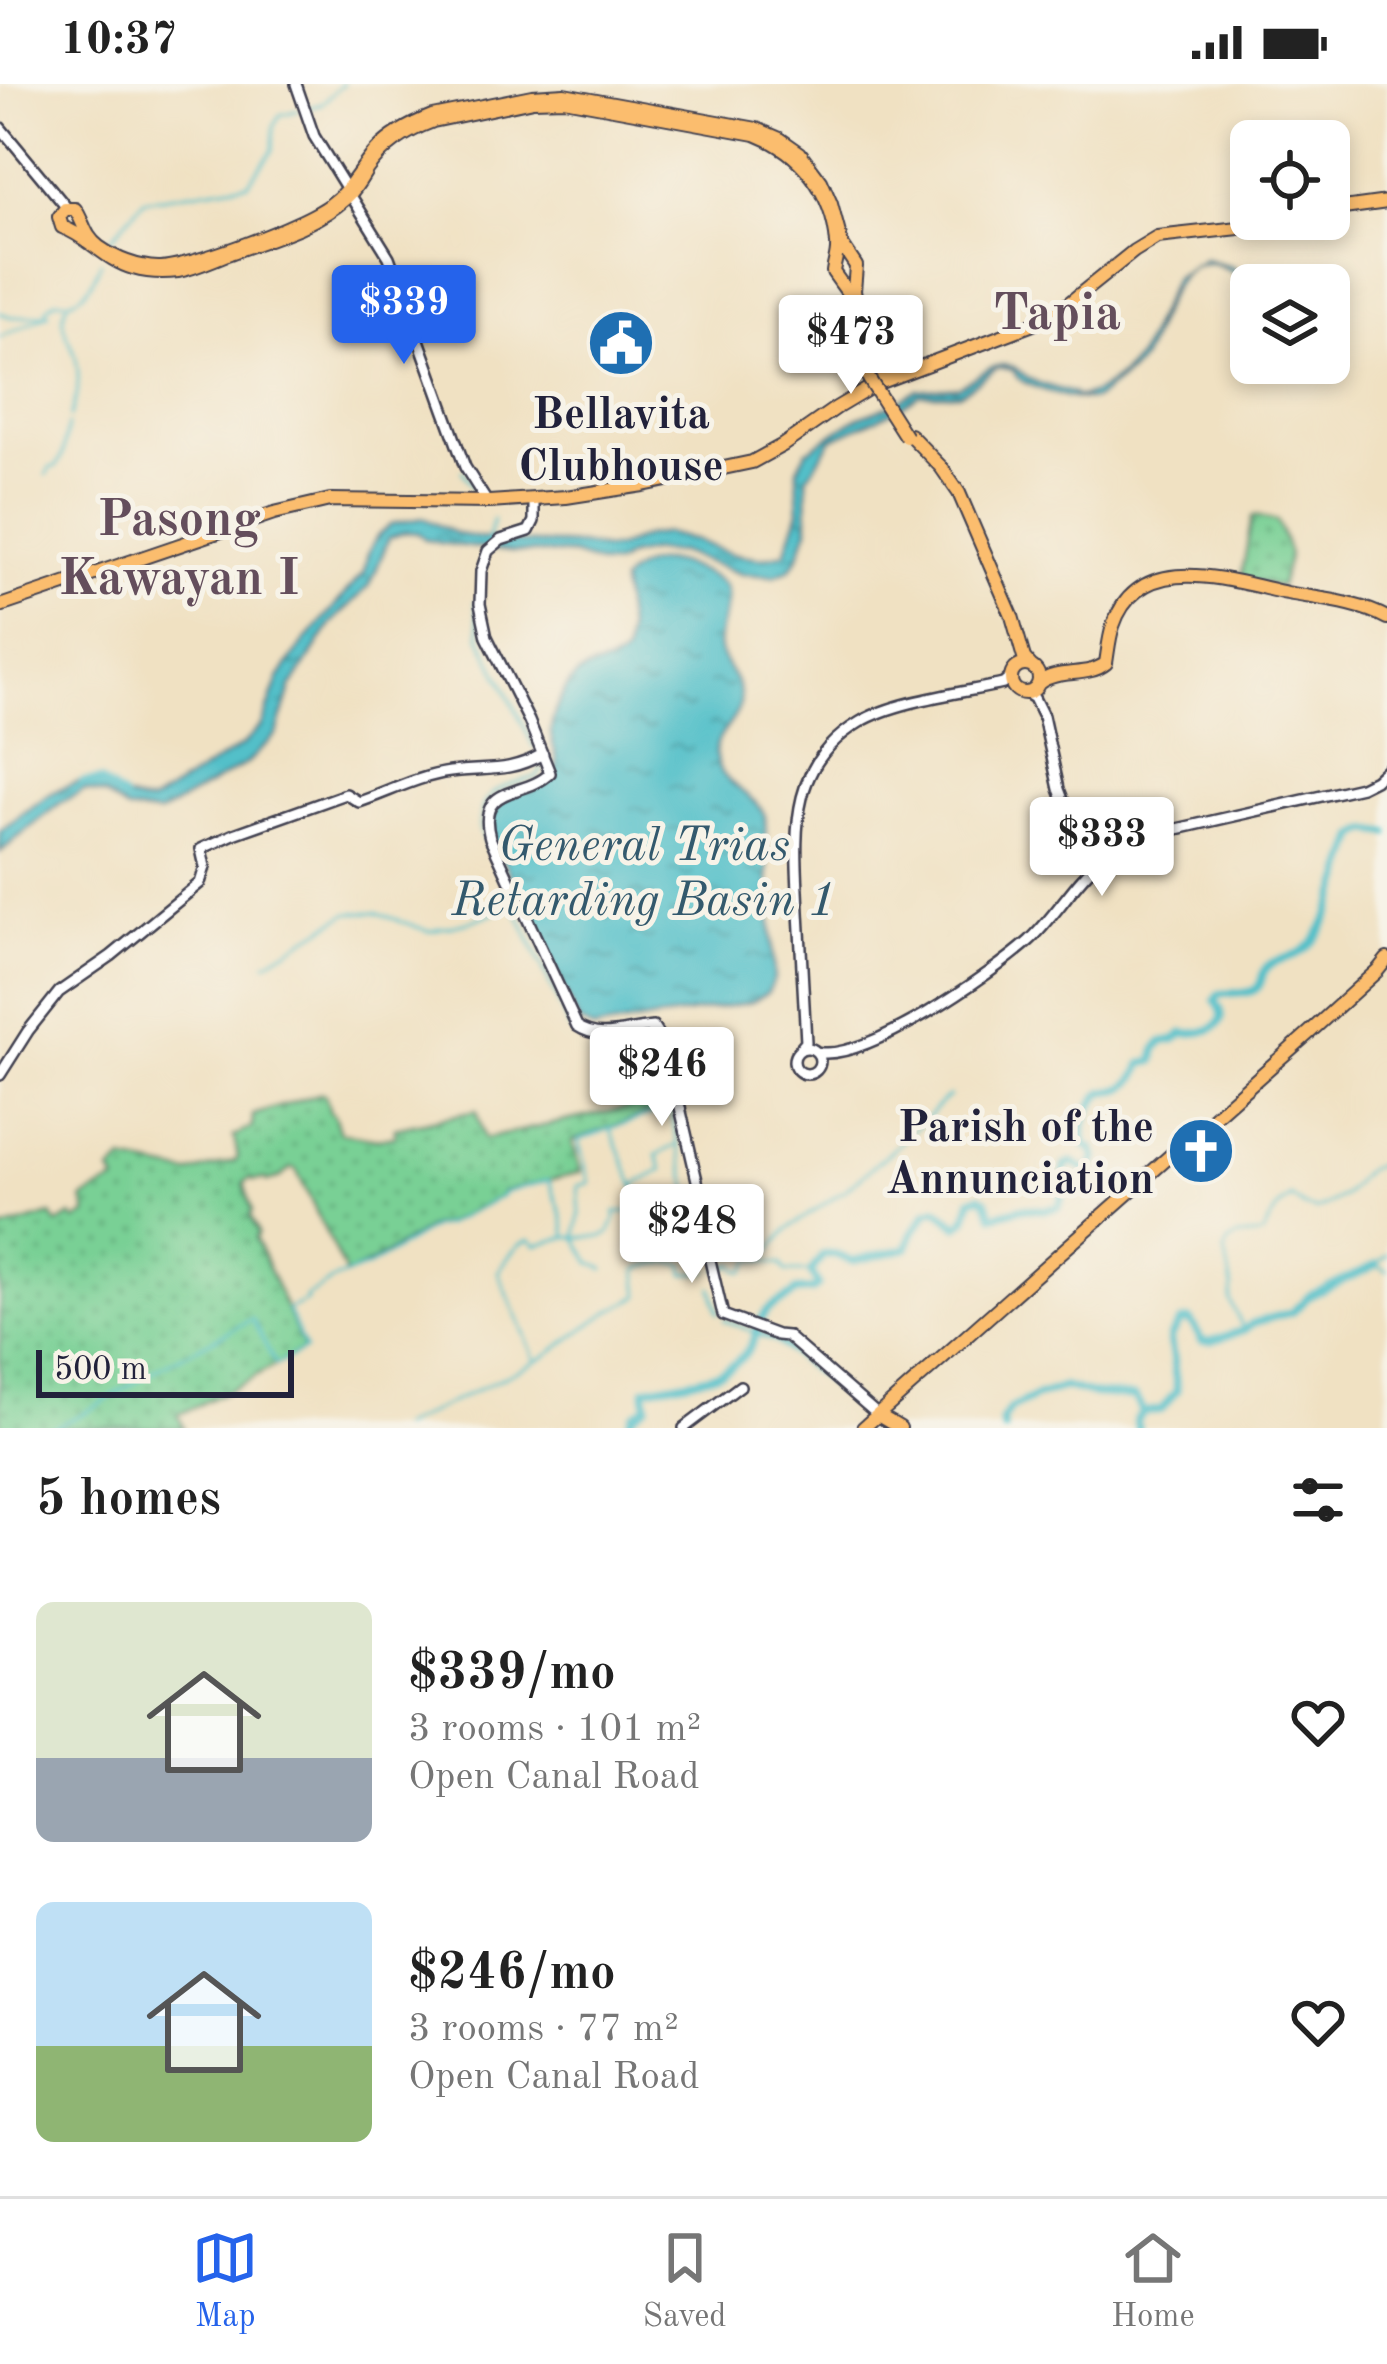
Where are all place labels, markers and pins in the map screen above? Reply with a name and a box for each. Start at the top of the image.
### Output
pin: $339 [333,265,475,367]
pin: $473 [780,295,922,397]
public building icon: Bellavita Clubhouse [586,308,656,378]
place label: Bellavita Clubhouse [518,394,724,491]
pin: $333 [1031,797,1173,899]
pin: $246 [591,1027,733,1129]
place label: Parish of the Annunciation [886,1107,1154,1204]
church icon: Parish of the Annunciation [1166,1116,1236,1186]
pin: $248 [621,1184,763,1286]

